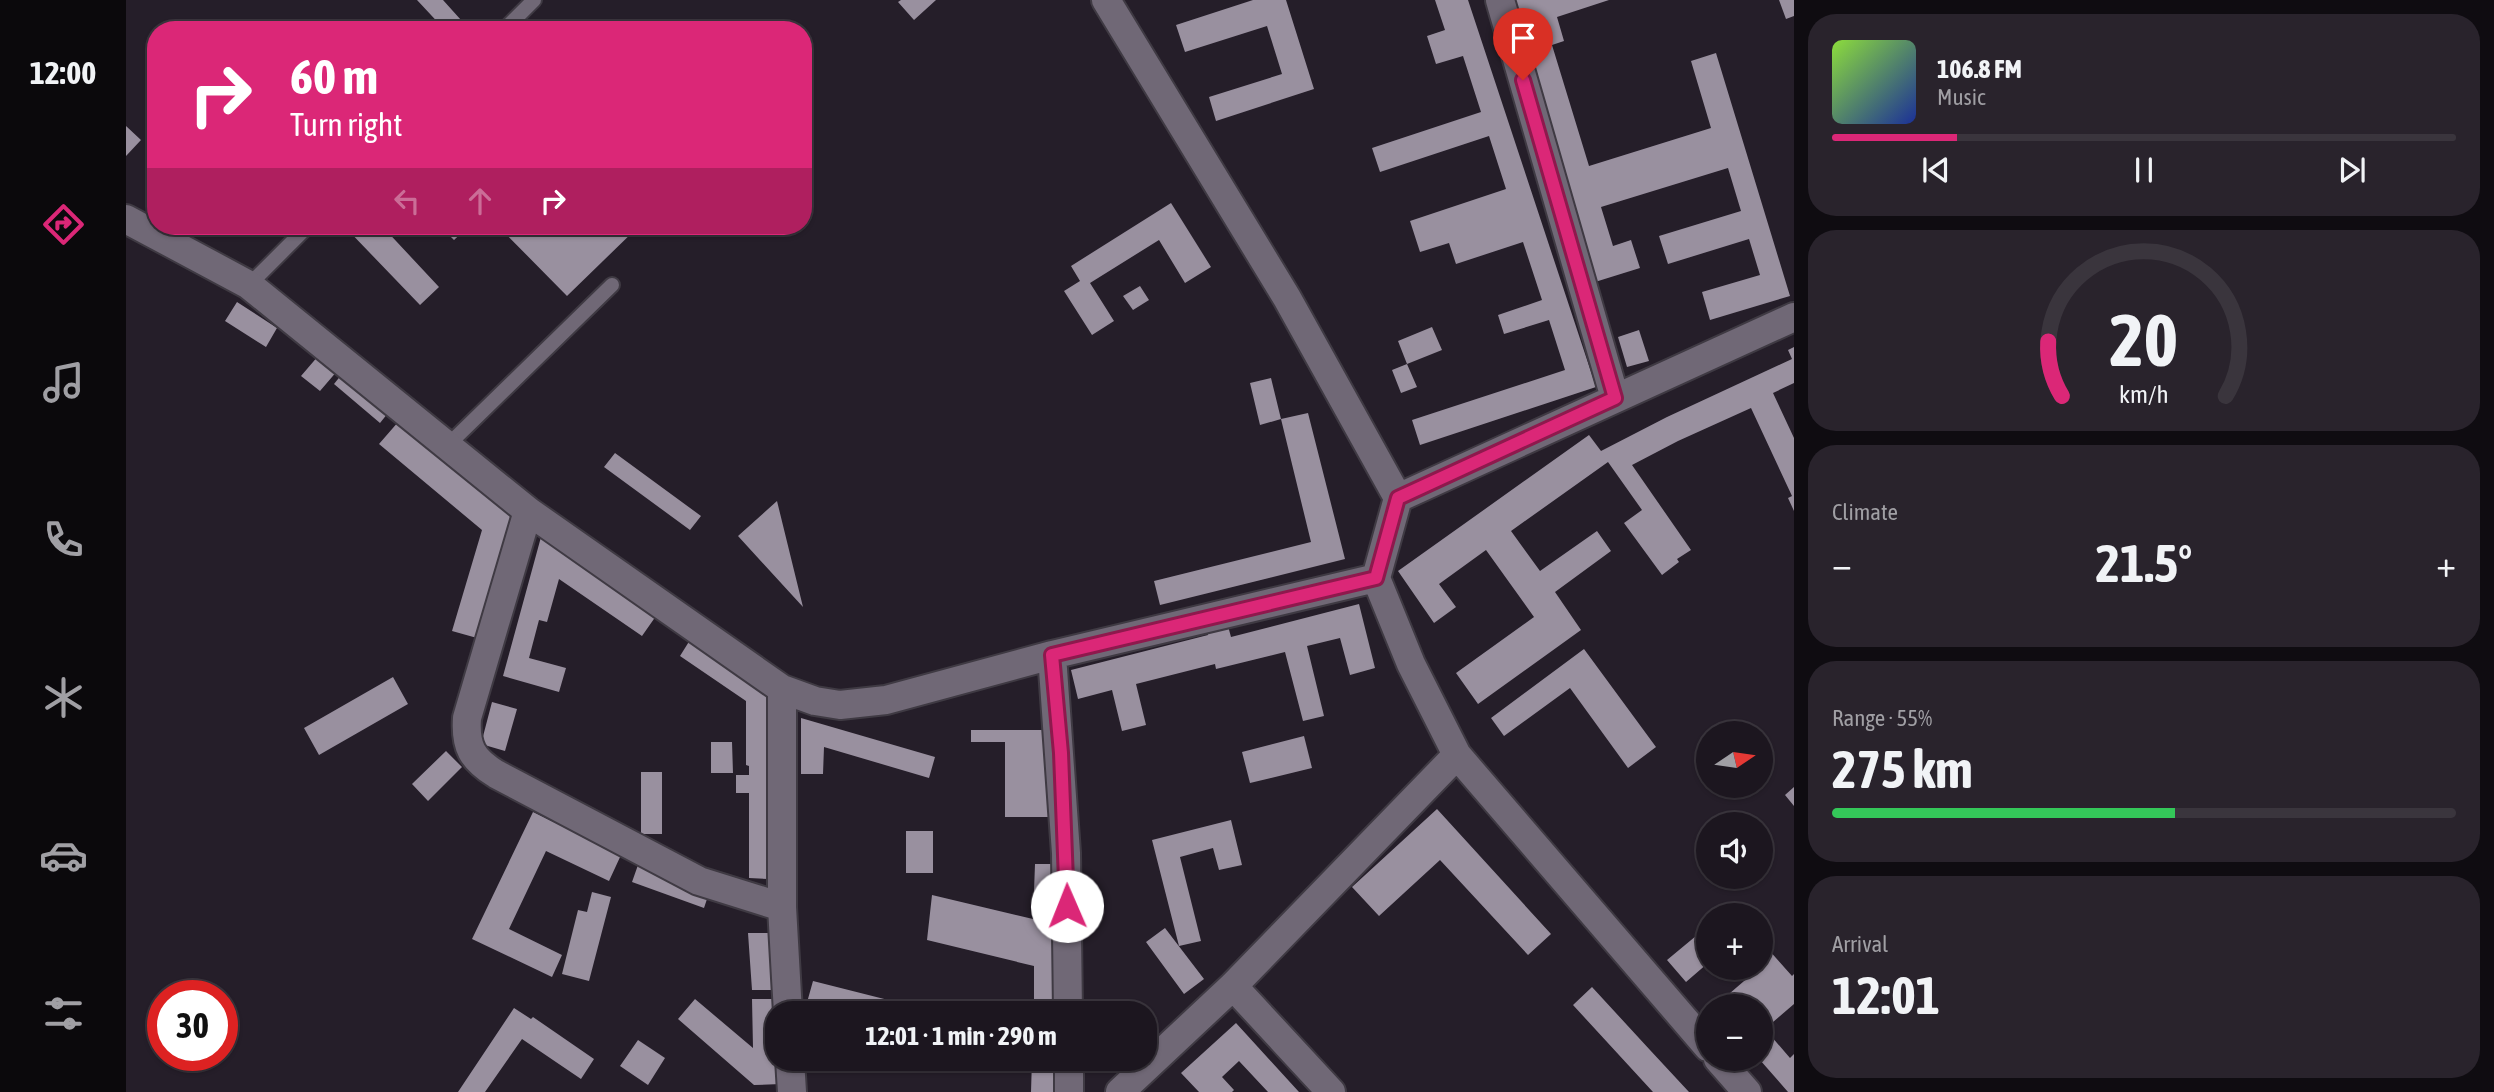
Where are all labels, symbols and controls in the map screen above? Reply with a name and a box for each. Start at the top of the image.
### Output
pin [1493,8,1553,80]
icon: arrive [1504,19,1542,57]
text: 60 m [290,48,378,104]
icon: right [175,49,266,140]
text: 12:00 [30,54,96,91]
text: 106.8 FM [1937,54,2022,84]
text: Music [1937,84,1985,110]
text: Turn right [290,106,403,143]
icon: previous [1917,151,1955,189]
icon: pause [2125,151,2163,189]
icon: next [2333,151,2371,189]
icon: left [388,182,426,220]
icon: ahead [461,182,499,220]
icon: right [534,182,572,220]
icon: directions [39,200,88,249]
text: 20 [2110,299,2178,382]
icon: music [39,358,88,407]
text: km/h [2119,380,2169,408]
text: Climate [1832,499,1898,525]
icon: phone [39,515,88,564]
text: 21.5° [2096,533,2192,593]
text: − [1832,542,1852,585]
text: + [2436,542,2456,585]
icon: climate [39,673,88,722]
text: Range · 55% [1832,705,1932,731]
north arrow [1696,721,1773,798]
map controls [1696,721,1773,1071]
text: 275 km [1832,739,1973,799]
button: sound [1696,812,1773,889]
icon: car [39,831,88,880]
position arrow [1030,869,1104,943]
button: + [1696,903,1773,980]
text: Arrival [1832,931,1888,957]
text: 12:01 [1832,965,1940,1025]
speed limit sign: 30 [147,980,238,1071]
icon: filters [39,989,88,1038]
button: − [1696,994,1773,1071]
text: 12:01 · 1 min · 290 m [865,1021,1057,1051]

